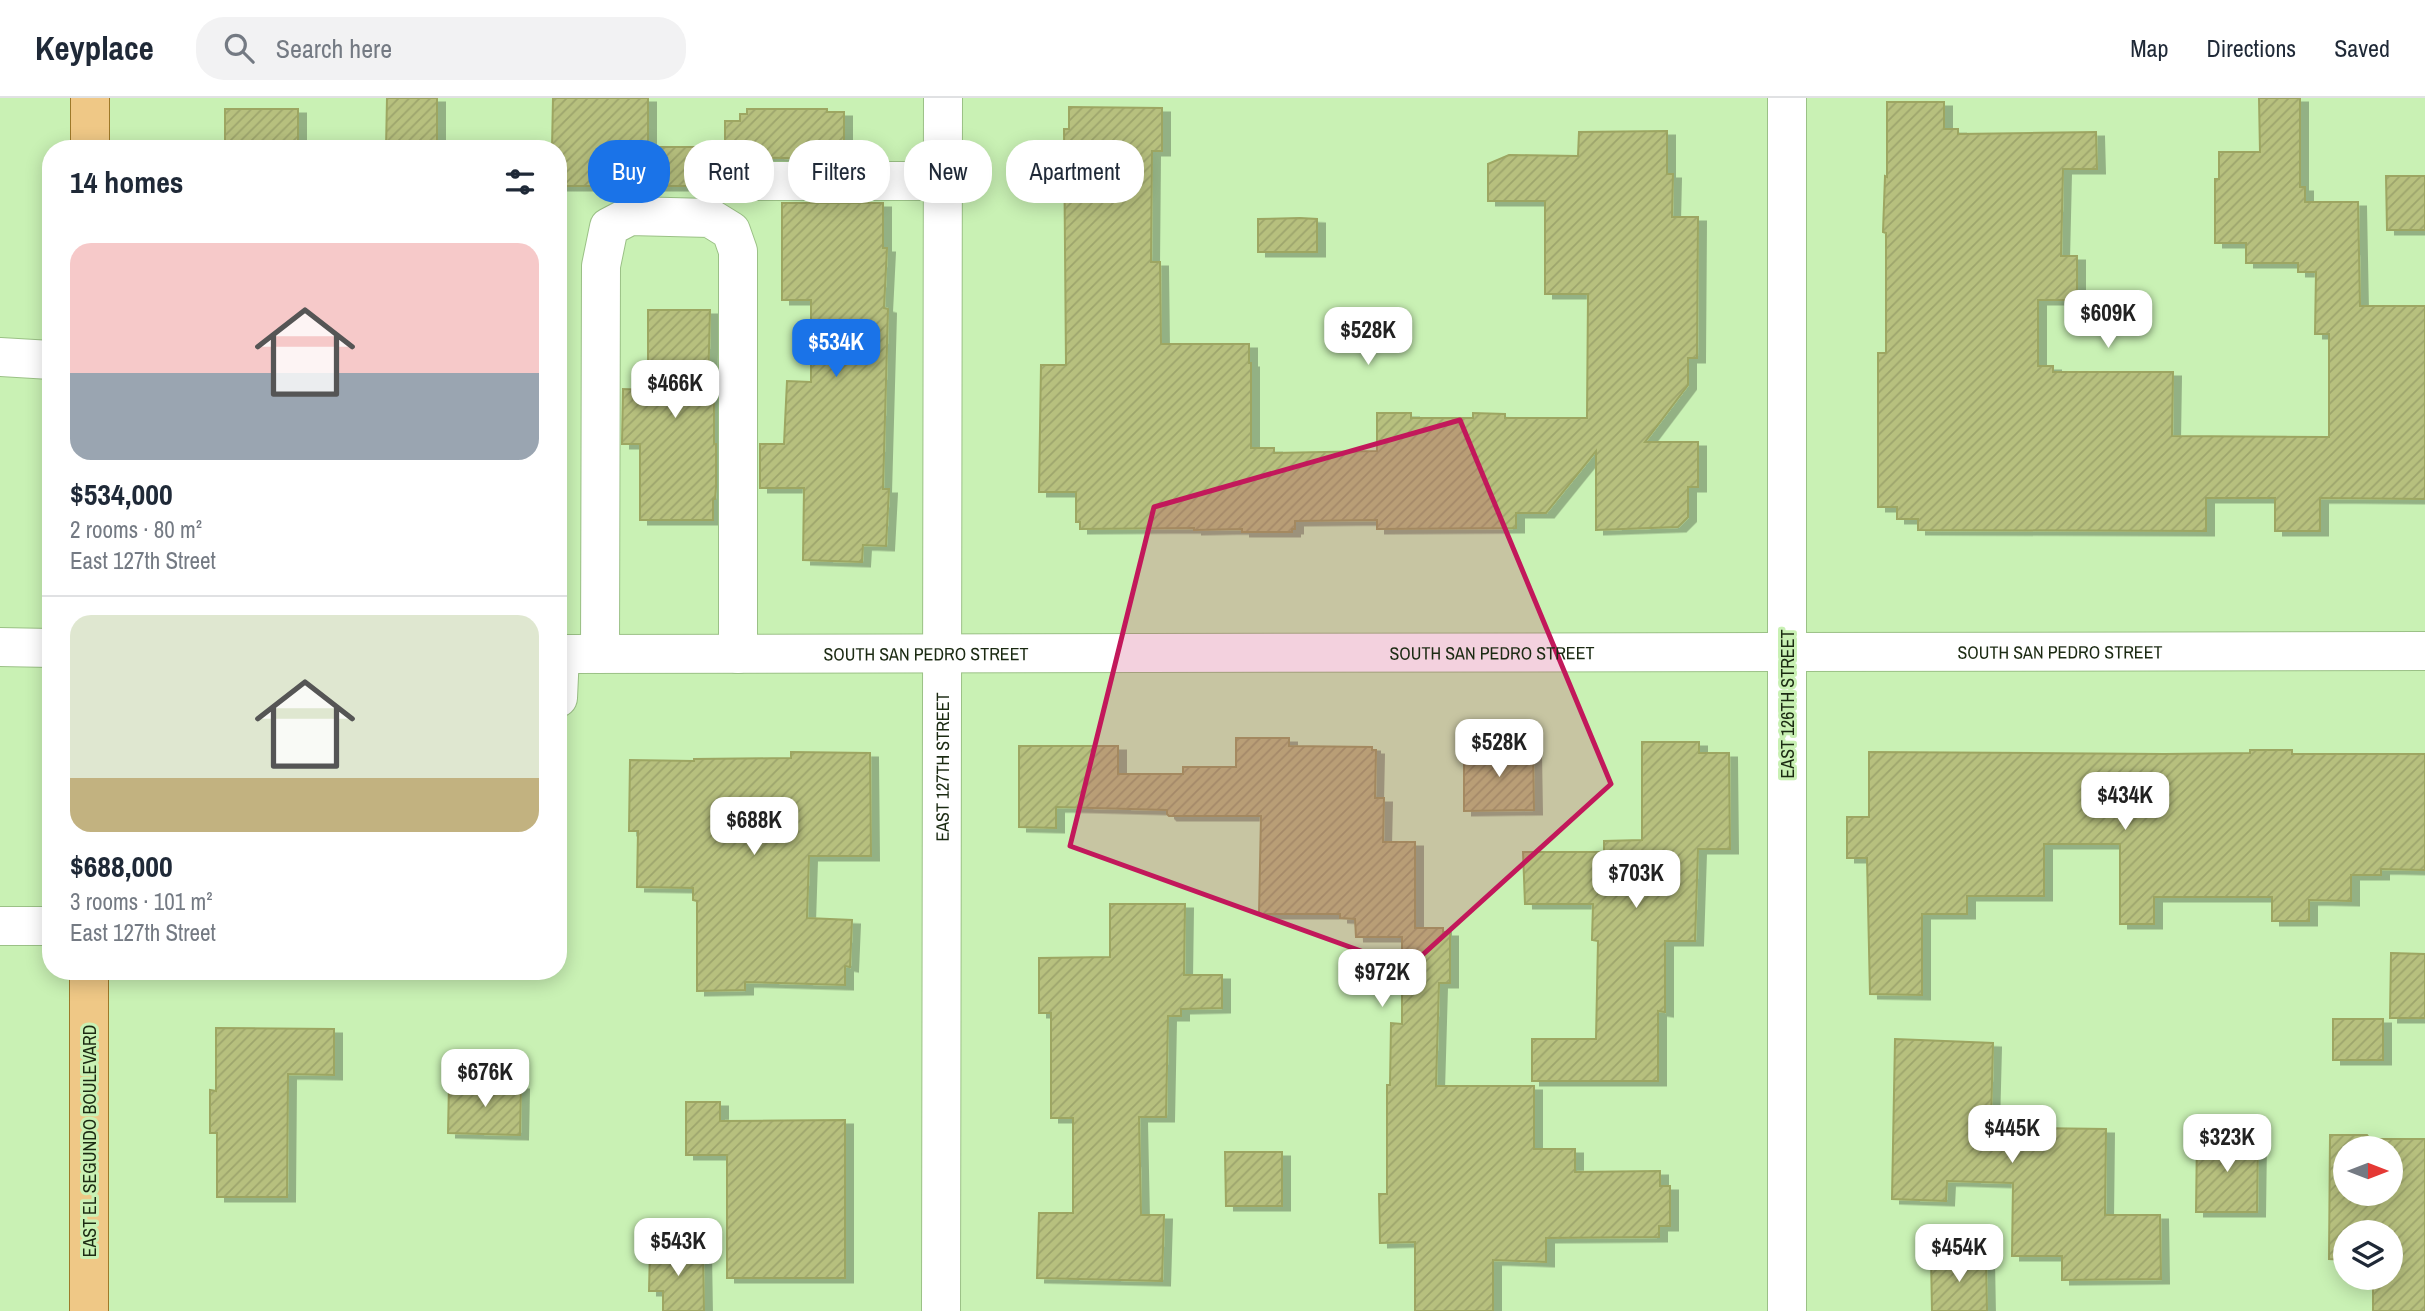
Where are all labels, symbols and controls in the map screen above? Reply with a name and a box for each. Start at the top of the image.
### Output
search box [196,17,686,80]
text: Keyplace [35,26,154,70]
icon: search [220,29,258,67]
text: Search here [276,31,392,66]
text: Map [2130,32,2168,64]
text: Directions [2206,32,2296,64]
text: Saved [2334,32,2390,64]
chip: Buy [588,140,670,203]
chip: Rent [684,140,774,203]
chip: Filters [788,140,890,203]
chip: New [904,140,992,203]
chip: Apartment [1006,140,1144,203]
text: 14 homes [70,162,184,202]
icon: filters [501,163,539,201]
icon: home [242,289,368,415]
pin: $609K [2059,290,2157,350]
text: $609K [2080,297,2136,328]
pin: $528K [1319,308,1417,367]
text: $528K [1340,314,1396,345]
pin: $534K [787,320,885,379]
text: $534K [808,326,864,357]
pin: $466K [626,360,724,420]
text: $466K [647,367,703,398]
text: $534,000 [70,474,173,514]
text: 2 rooms · 80 m² [70,514,202,545]
text: East 127th Street [70,545,216,576]
street label: EAST 126TH STREET [1775,629,1800,779]
street label: SOUTH SAN PEDRO STREET [1957,639,2163,664]
street label: SOUTH SAN PEDRO STREET [1389,640,1595,665]
street label: SOUTH SAN PEDRO STREET [823,641,1029,666]
icon: home [242,661,368,787]
street label: EAST 127TH STREET [929,692,955,842]
pin: $528K [1450,720,1548,779]
text: $528K [1471,726,1527,757]
pin: $434K [2076,772,2174,832]
text: $434K [2097,779,2153,810]
pin: $688K [705,798,803,857]
text: $688K [726,804,782,835]
text: $688,000 [70,846,173,886]
pin: $703K [1587,850,1685,910]
text: $703K [1608,857,1664,888]
text: 3 rooms · 101 m² [70,886,213,917]
text: East 127th Street [70,917,216,948]
pin: $972K [1333,950,1431,1009]
text: $972K [1354,956,1410,987]
street label: EAST EL SEGUNDO BOULEVARD [77,1025,102,1257]
pin: $676K [436,1049,534,1109]
text: $676K [457,1056,513,1087]
pin: $445K [1963,1105,2061,1165]
text: $445K [1984,1112,2040,1143]
pin: $323K [2178,1114,2276,1174]
text: $323K [2199,1121,2255,1152]
north arrow [2333,1136,2403,1206]
map controls [2333,1136,2403,1290]
pin: $543K [629,1218,727,1278]
button: layers [2333,1220,2403,1290]
pin: $454K [1910,1224,2008,1284]
text: $543K [650,1225,706,1256]
text: $454K [1931,1231,1987,1262]

